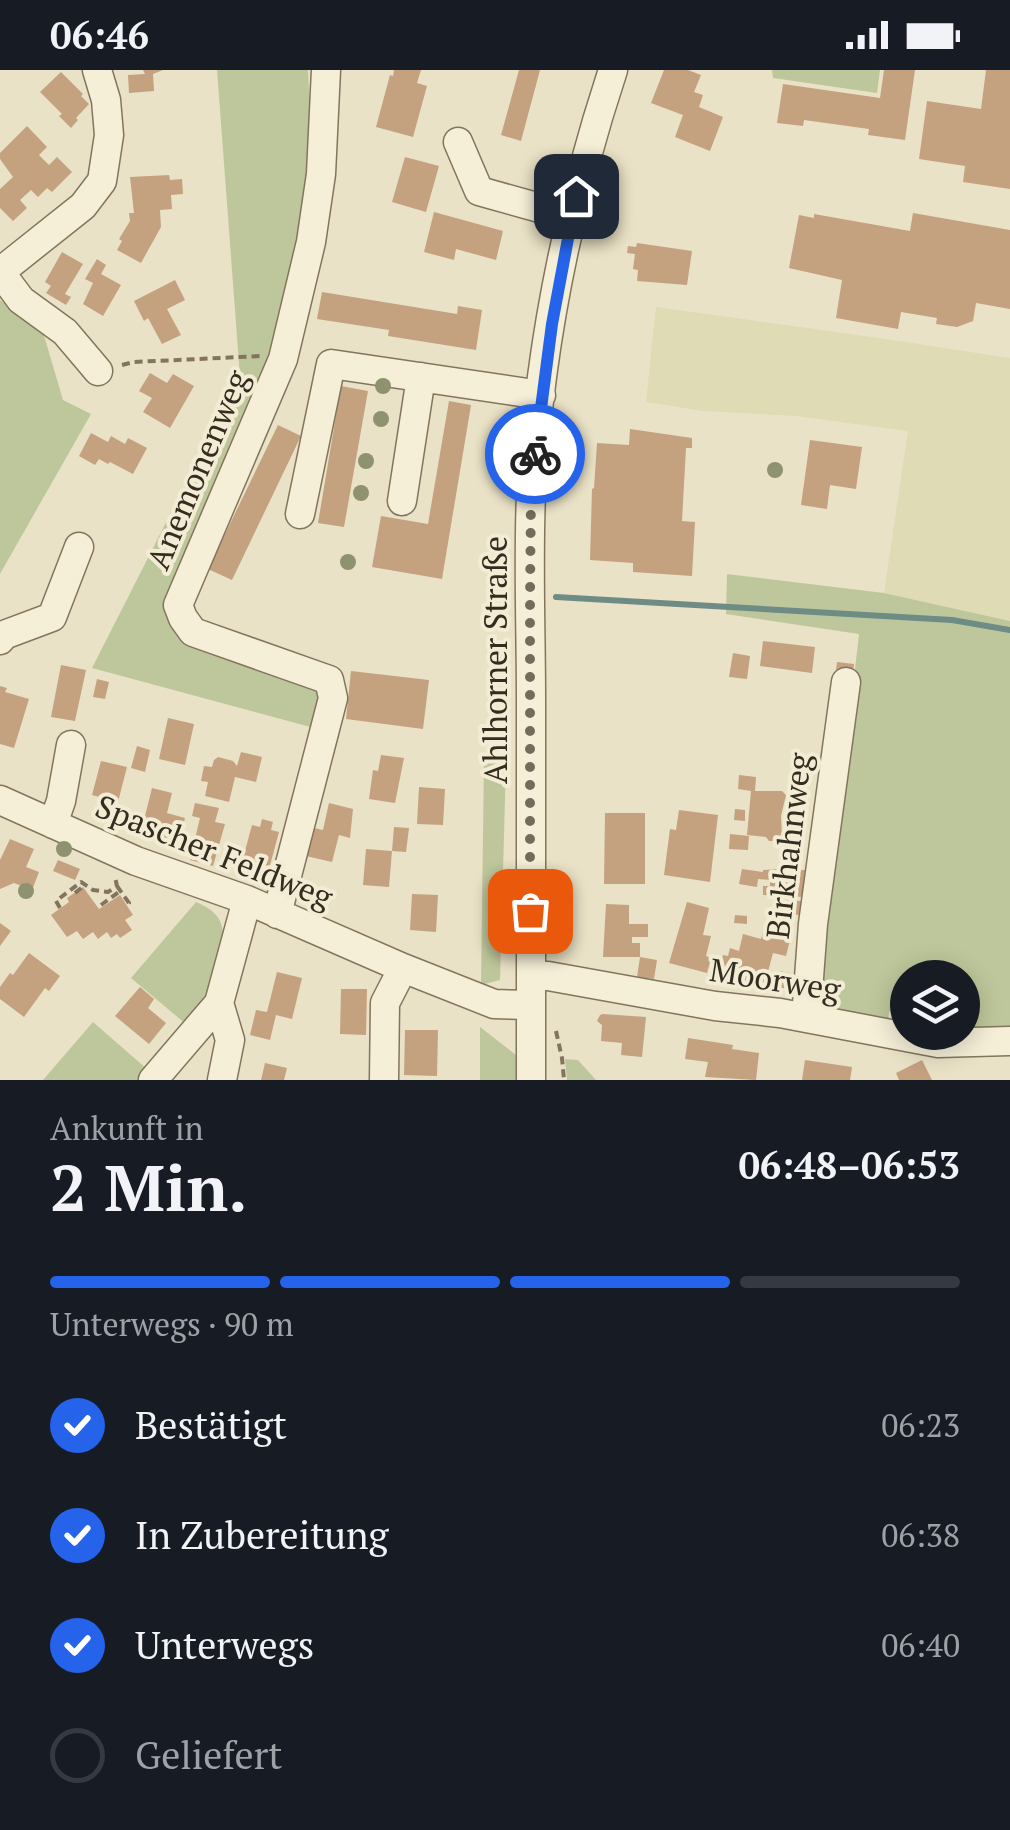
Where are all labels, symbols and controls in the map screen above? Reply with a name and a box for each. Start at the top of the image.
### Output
text: 06:46 [50,10,149,60]
pin [534,154,619,239]
icon: home [549,169,604,224]
street label: Anemonenweg [136,363,258,575]
courier [485,404,585,504]
icon: bike [508,427,563,482]
street label: Ahlhorner Straße [474,536,516,784]
street label: Birkhahnweg [756,750,820,941]
street label: Spascher Feldweg [90,784,340,918]
pin [488,869,573,954]
icon: bag [503,884,558,939]
street label: Moorweg [707,948,845,1010]
map controls [890,960,980,1050]
button: layers [890,960,980,1050]
text: Ankunft in [50,1107,204,1149]
text: 06:48–06:53 [738,1140,960,1190]
text: 2 Min. [50,1143,247,1230]
text: Unterwegs · 90 m [50,1303,294,1345]
icon: check [50,1398,105,1453]
text: Bestätigt [135,1400,287,1450]
text: 06:23 [881,1404,960,1446]
icon: check [50,1508,105,1563]
text: In Zubereitung [135,1510,389,1560]
text: 06:38 [881,1514,960,1556]
icon: check [50,1618,105,1673]
text: Unterwegs [135,1620,314,1670]
text: 06:40 [881,1624,960,1666]
text: Geliefert [135,1730,282,1780]

